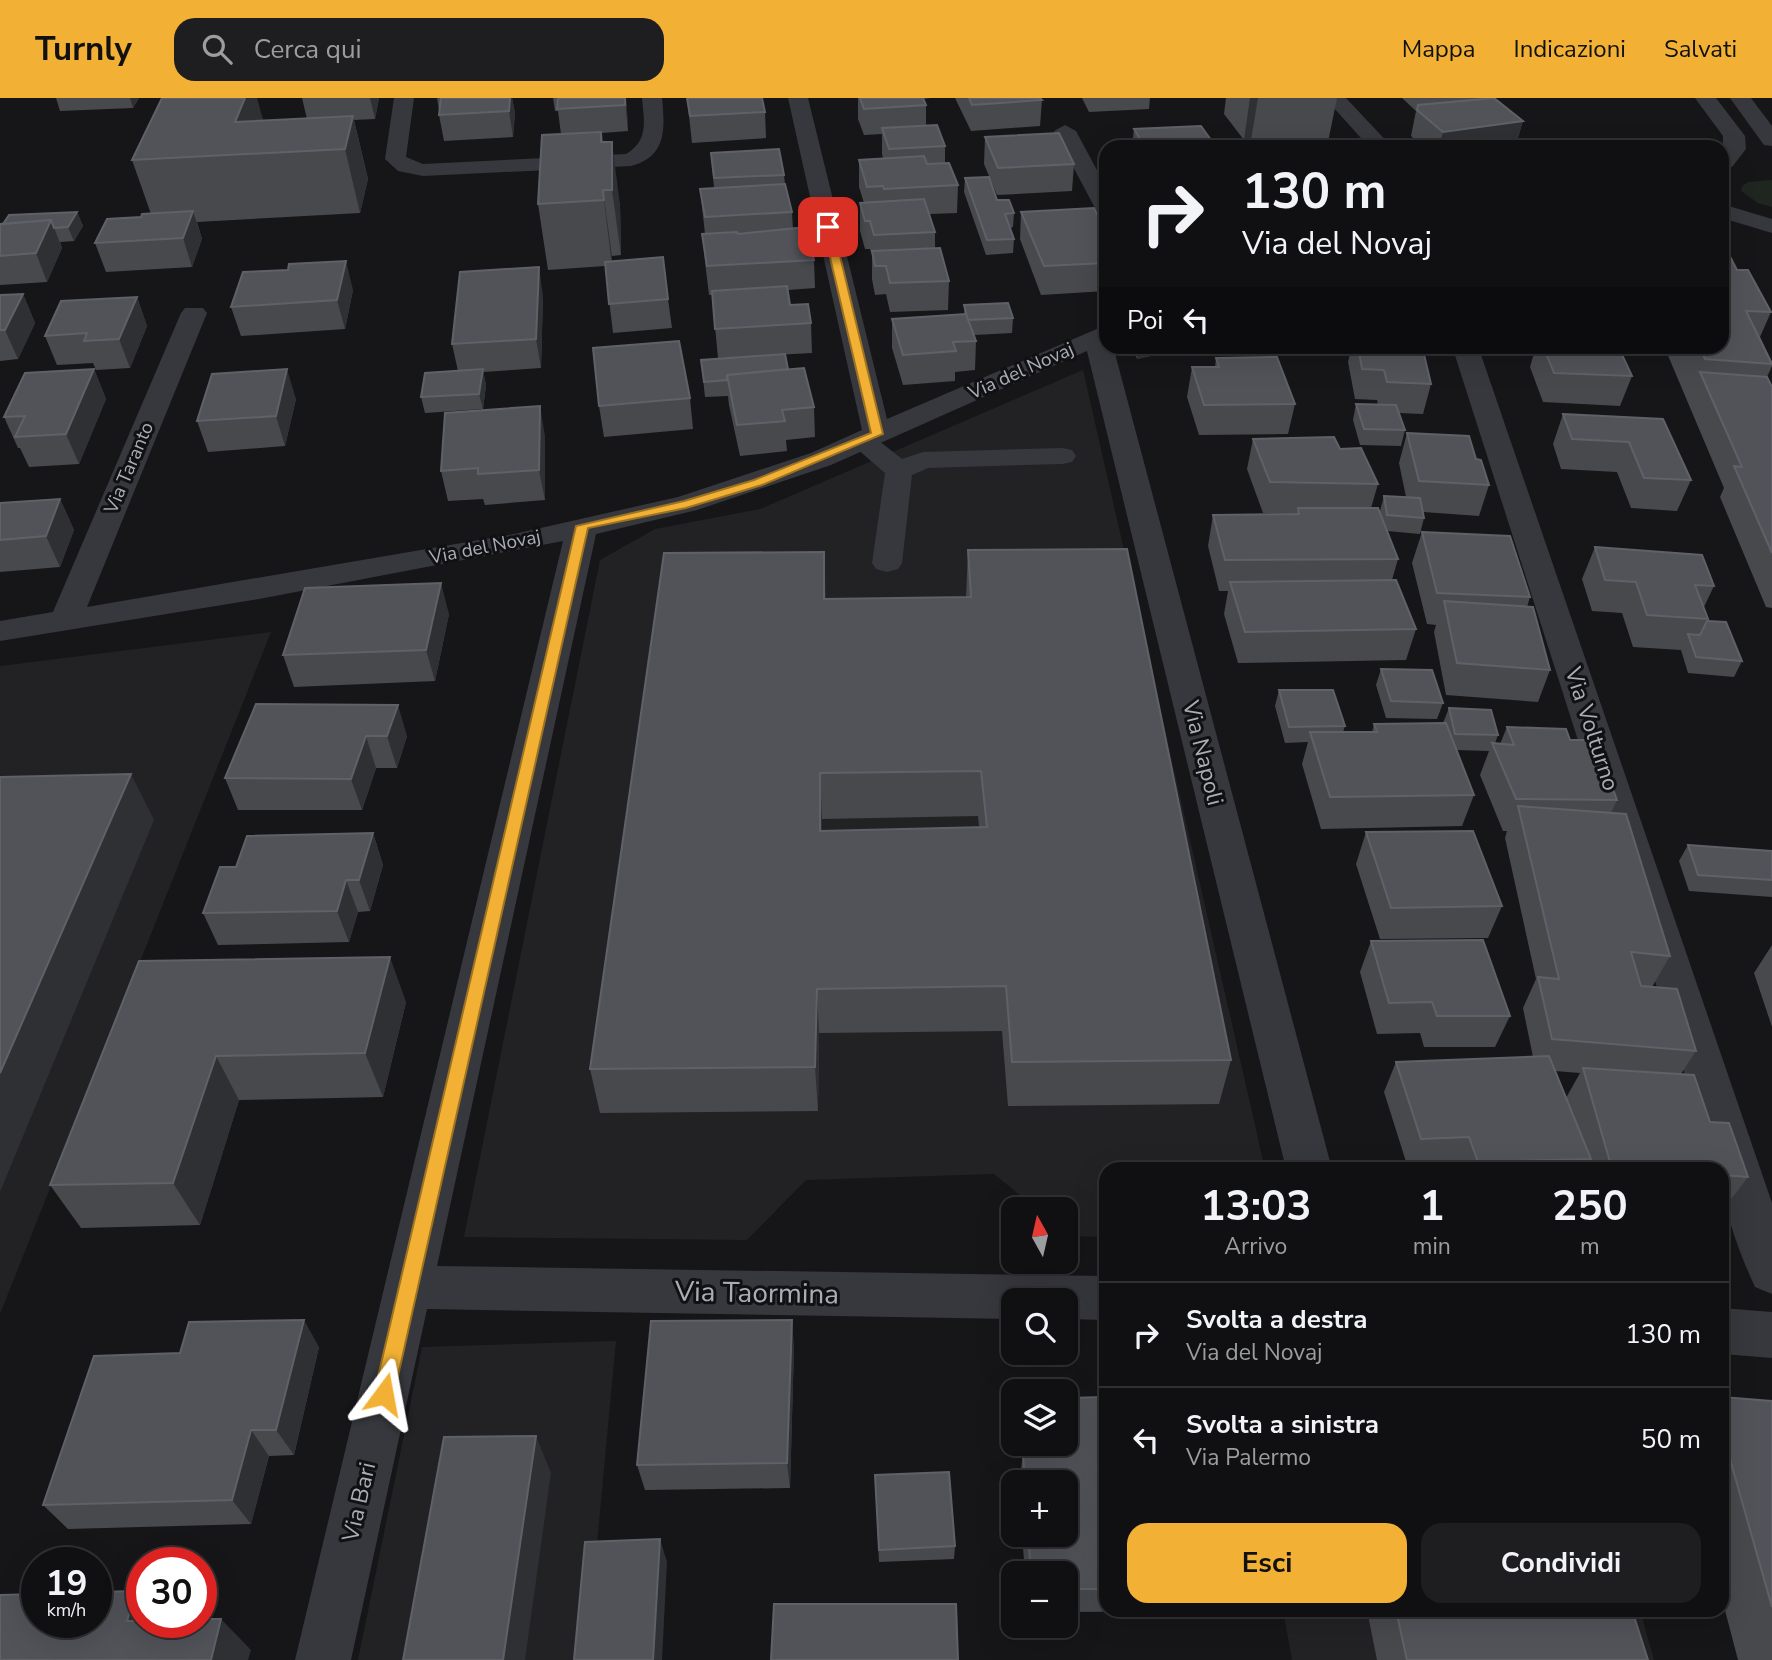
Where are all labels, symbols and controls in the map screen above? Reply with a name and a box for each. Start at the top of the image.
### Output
search box [174,18,664,81]
text: Turnly [35,27,132,72]
icon: search [198,30,236,68]
text: Cerca qui [254,32,362,67]
text: Mappa [1402,33,1476,65]
text: Indicazioni [1514,33,1626,65]
text: Salvati [1664,33,1737,65]
text: 130 m [1242,158,1386,225]
icon: right [1127,168,1218,259]
pin [798,197,858,257]
icon: arrive [809,208,847,246]
text: Via del Novaj [1242,222,1432,265]
icon: left [1177,301,1215,339]
text: Poi [1127,303,1163,338]
street label: Via del Novaj [963,336,1078,406]
street label: Via Taranto [98,418,160,519]
street label: Via del Novaj [426,523,543,571]
street label: Via Volturno [1557,662,1627,795]
street label: Via Napoli [1175,696,1231,809]
text: 13:03 [1200,1178,1311,1235]
text: 1 [1419,1178,1444,1235]
text: 250 [1552,1178,1628,1235]
north arrow [1001,1197,1078,1274]
map controls [1001,1197,1078,1638]
text: Arrivo [1224,1231,1287,1262]
text: min [1413,1231,1451,1262]
text: m [1580,1231,1600,1262]
street label: Via Taormina [674,1273,839,1313]
button: search [1001,1288,1078,1365]
text: Svolta a destra [1186,1302,1368,1337]
icon: right [1127,1316,1165,1354]
text: 130 m [1625,1317,1701,1352]
text: Via del Novaj [1186,1337,1323,1368]
position arrow [347,1357,421,1431]
button: layers [1001,1379,1078,1456]
text: Svolta a sinistra [1186,1407,1379,1442]
icon: left [1127,1421,1165,1459]
text: 50 m [1641,1422,1701,1457]
text: Via Palermo [1186,1442,1311,1473]
street label: Via Bari [335,1459,383,1546]
button: + [1001,1470,1078,1547]
button: Esci [1127,1523,1407,1603]
button: Condividi [1421,1523,1701,1603]
speed limit sign: 30 [126,1547,217,1638]
text: 19 [45,1560,88,1607]
button: − [1001,1561,1078,1638]
text: km/h [47,1598,86,1622]

